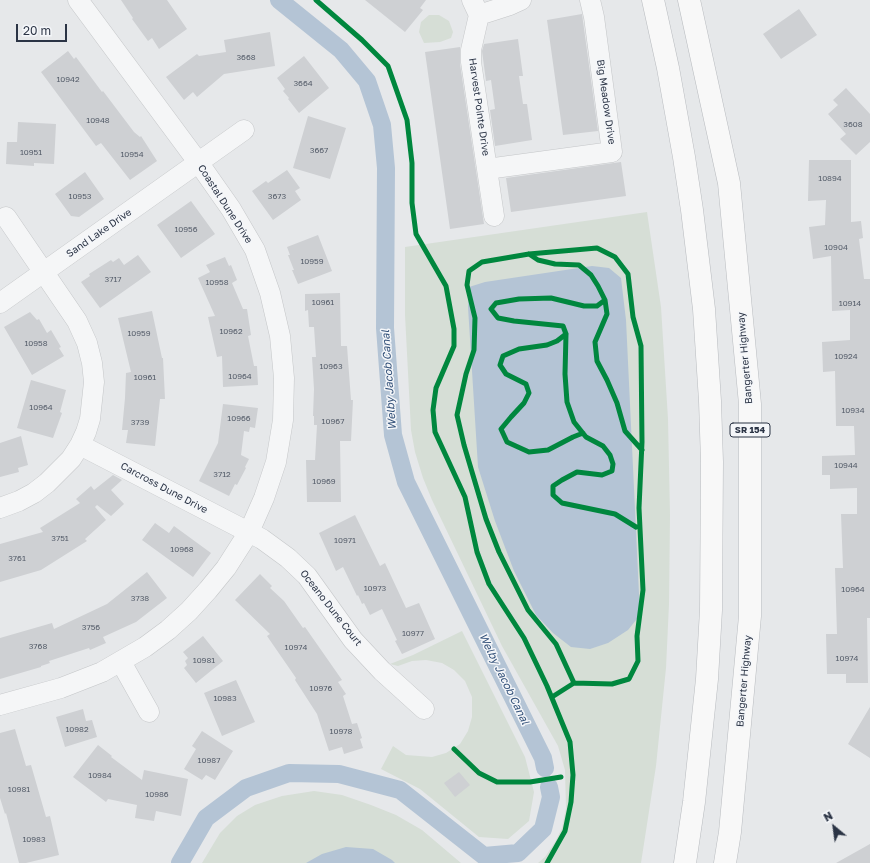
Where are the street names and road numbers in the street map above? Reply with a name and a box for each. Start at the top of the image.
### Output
street label: Harvest Pointe Drive [466,57,492,157]
street label: Big Meadow Drive [594,59,618,145]
street label: Coastal Dune Drive [195,162,255,246]
street label: Sand Lake Drive [64,206,134,260]
street label: Bangerter Highway [735,312,755,404]
road number: SR 154 [730,423,770,437]
street label: Carcross Dune Drive [118,460,210,516]
street label: Oceano Dune Court [298,568,364,648]
street label: Bangerter Highway [734,635,754,727]

